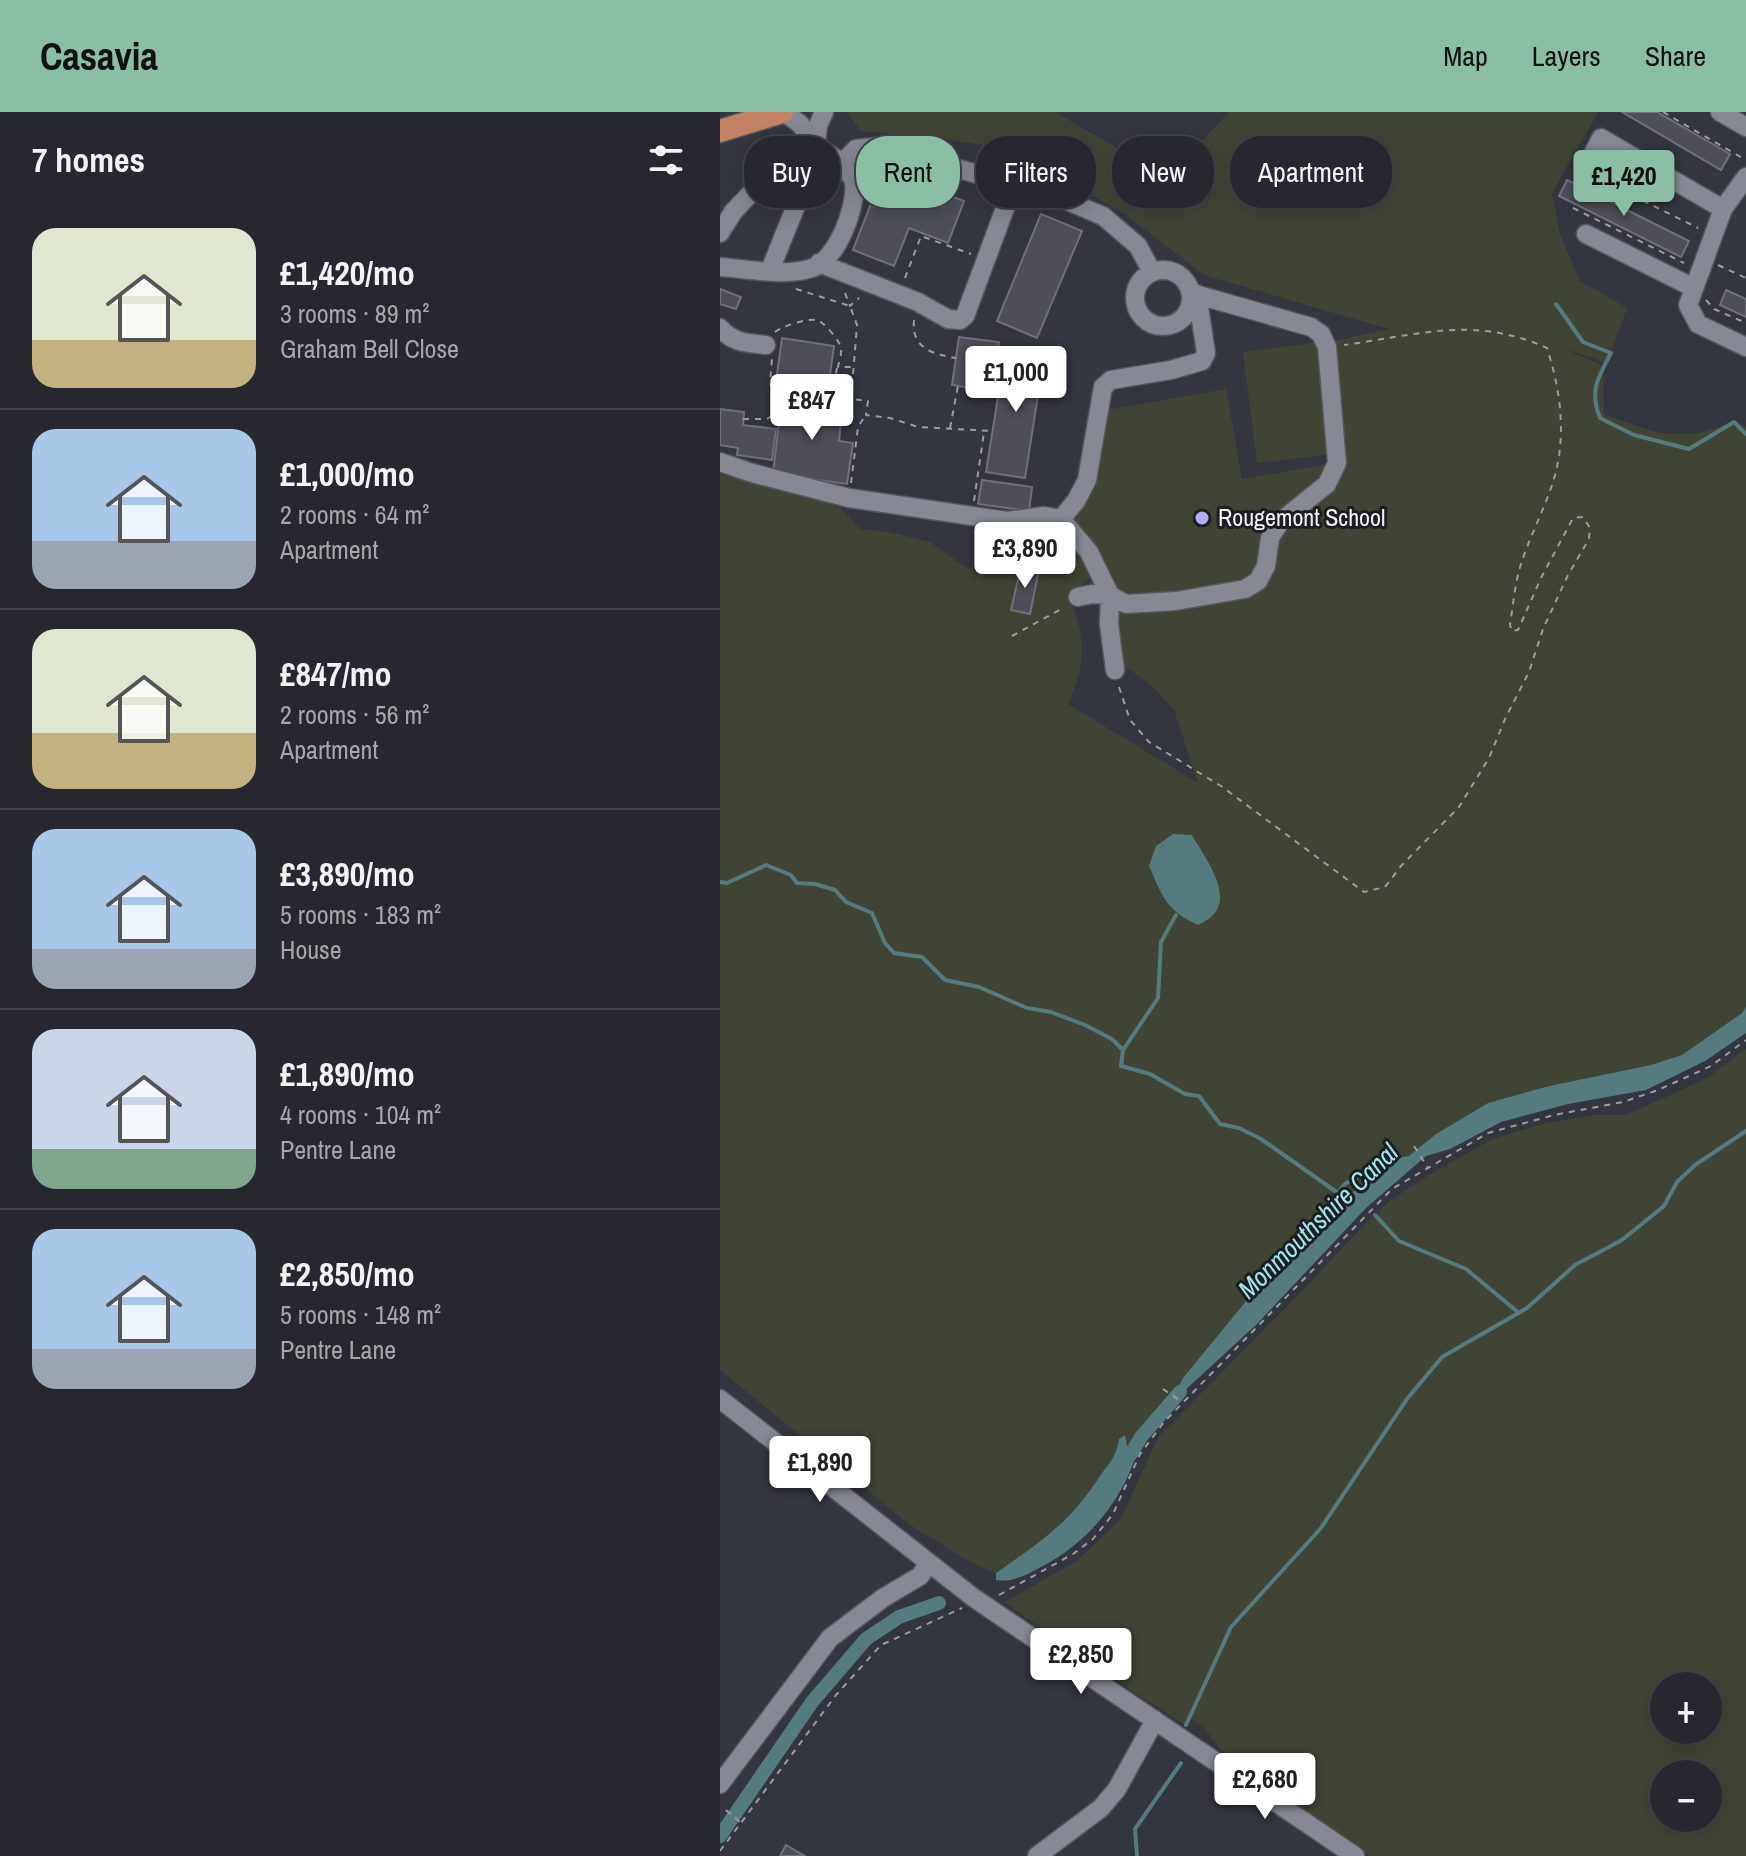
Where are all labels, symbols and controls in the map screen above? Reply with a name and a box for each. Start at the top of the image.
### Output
text: Casavia [40,31,158,82]
text: Map [1443,37,1488,75]
text: Layers [1532,37,1601,75]
text: Share [1645,37,1706,75]
chip: Buy [744,136,840,208]
chip: Rent [856,136,960,208]
chip: Filters [976,136,1096,208]
chip: New [1112,136,1214,208]
chip: Apartment [1230,136,1392,208]
text: 7 homes [32,137,145,183]
icon: filters [644,138,688,182]
pin: £1,420 [1559,150,1689,218]
text: £1,420 [1591,158,1657,193]
text: £1,420/mo [280,250,415,296]
icon: home [96,260,192,356]
text: 3 rooms · 89 m² [280,296,429,331]
text: Graham Bell Close [280,331,459,366]
pin: £1,000 [951,346,1081,414]
text: £1,000 [983,354,1049,389]
pin: £847 [765,374,859,442]
text: £847 [788,382,836,417]
text: £1,000/mo [280,451,415,497]
icon: home [96,461,192,557]
text: 2 rooms · 64 m² [280,497,429,532]
place label: Rougemont School [1218,501,1385,533]
marker: Rougemont School [1193,509,1211,527]
pin: £3,890 [960,522,1090,590]
text: £3,890 [992,530,1058,565]
text: Apartment [280,532,378,567]
text: £847/mo [280,651,392,697]
icon: home [96,661,192,757]
text: 2 rooms · 56 m² [280,697,429,732]
text: Apartment [280,732,378,767]
text: £3,890/mo [280,851,415,897]
icon: home [96,861,192,957]
text: 5 rooms · 183 m² [280,897,441,932]
text: House [280,932,342,967]
text: £1,890/mo [280,1051,415,1097]
icon: home [96,1061,192,1157]
text: 4 rooms · 104 m² [280,1097,441,1132]
text: Pentre Lane [280,1132,396,1167]
water label: Monmouthshire Canal [1230,1134,1406,1306]
text: £2,850/mo [280,1251,415,1297]
icon: home [96,1261,192,1357]
text: 5 rooms · 148 m² [280,1297,441,1332]
text: Pentre Lane [280,1332,396,1367]
pin: £1,890 [755,1436,885,1504]
text: £1,890 [787,1444,853,1479]
pin: £2,850 [1016,1628,1146,1696]
text: £2,850 [1048,1636,1114,1671]
map controls [1650,1672,1722,1832]
button: + [1650,1672,1722,1744]
pin: £2,680 [1200,1753,1330,1821]
button: − [1650,1760,1722,1832]
text: £2,680 [1232,1761,1298,1796]

